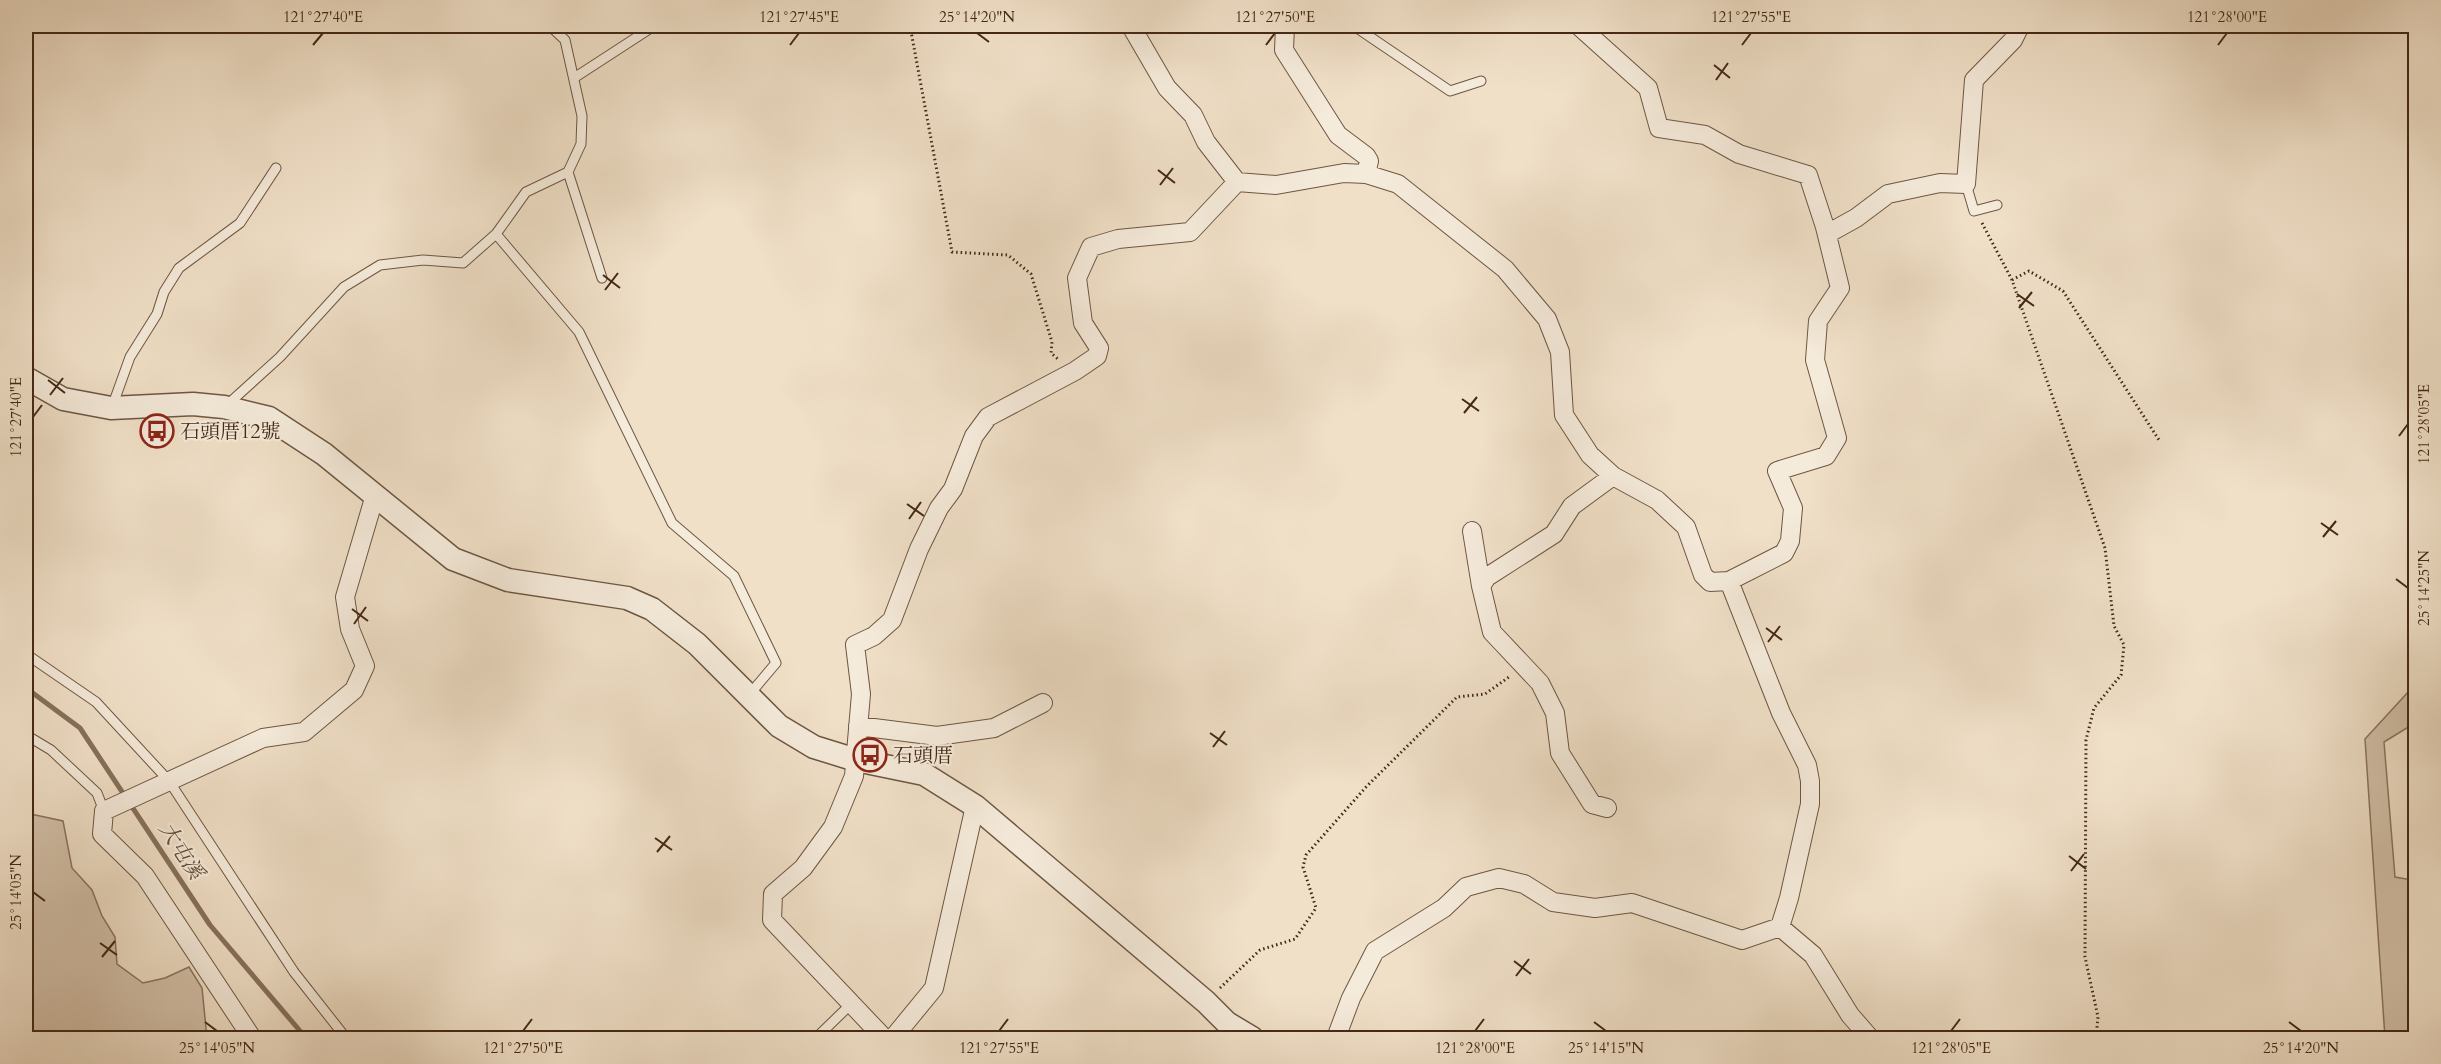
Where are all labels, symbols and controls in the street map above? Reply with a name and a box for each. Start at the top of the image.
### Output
text: 121°27'40"E [283,7,363,27]
text: 121°27'45"E [759,7,839,27]
text: 25°14'20"N [939,7,1015,27]
text: 121°27'50"E [1235,7,1315,27]
text: 121°27'55"E [1711,7,1791,27]
text: 121°28'00"E [2187,7,2267,27]
text: 121°27'40"E [6,377,26,457]
text: 121°28'05"E [2414,384,2434,464]
bus stop icon: 石頭厝12號 [139,413,175,449]
place label: 石頭厝12號 [180,418,281,445]
text: 25°14'25"N [2414,550,2434,626]
bus stop icon: 石頭厝 [852,737,888,773]
place label: 石頭厝 [893,742,953,769]
water label: 大屯溪 [152,817,211,887]
text: 25°14'05"N [6,854,26,930]
text: 25°14'05"N [179,1038,255,1058]
text: 121°27'50"E [483,1038,563,1058]
text: 121°27'55"E [959,1038,1039,1058]
text: 121°28'00"E [1435,1038,1515,1058]
text: 25°14'15"N [1568,1038,1644,1058]
text: 121°28'05"E [1911,1038,1991,1058]
text: 25°14'20"N [2263,1038,2339,1058]

